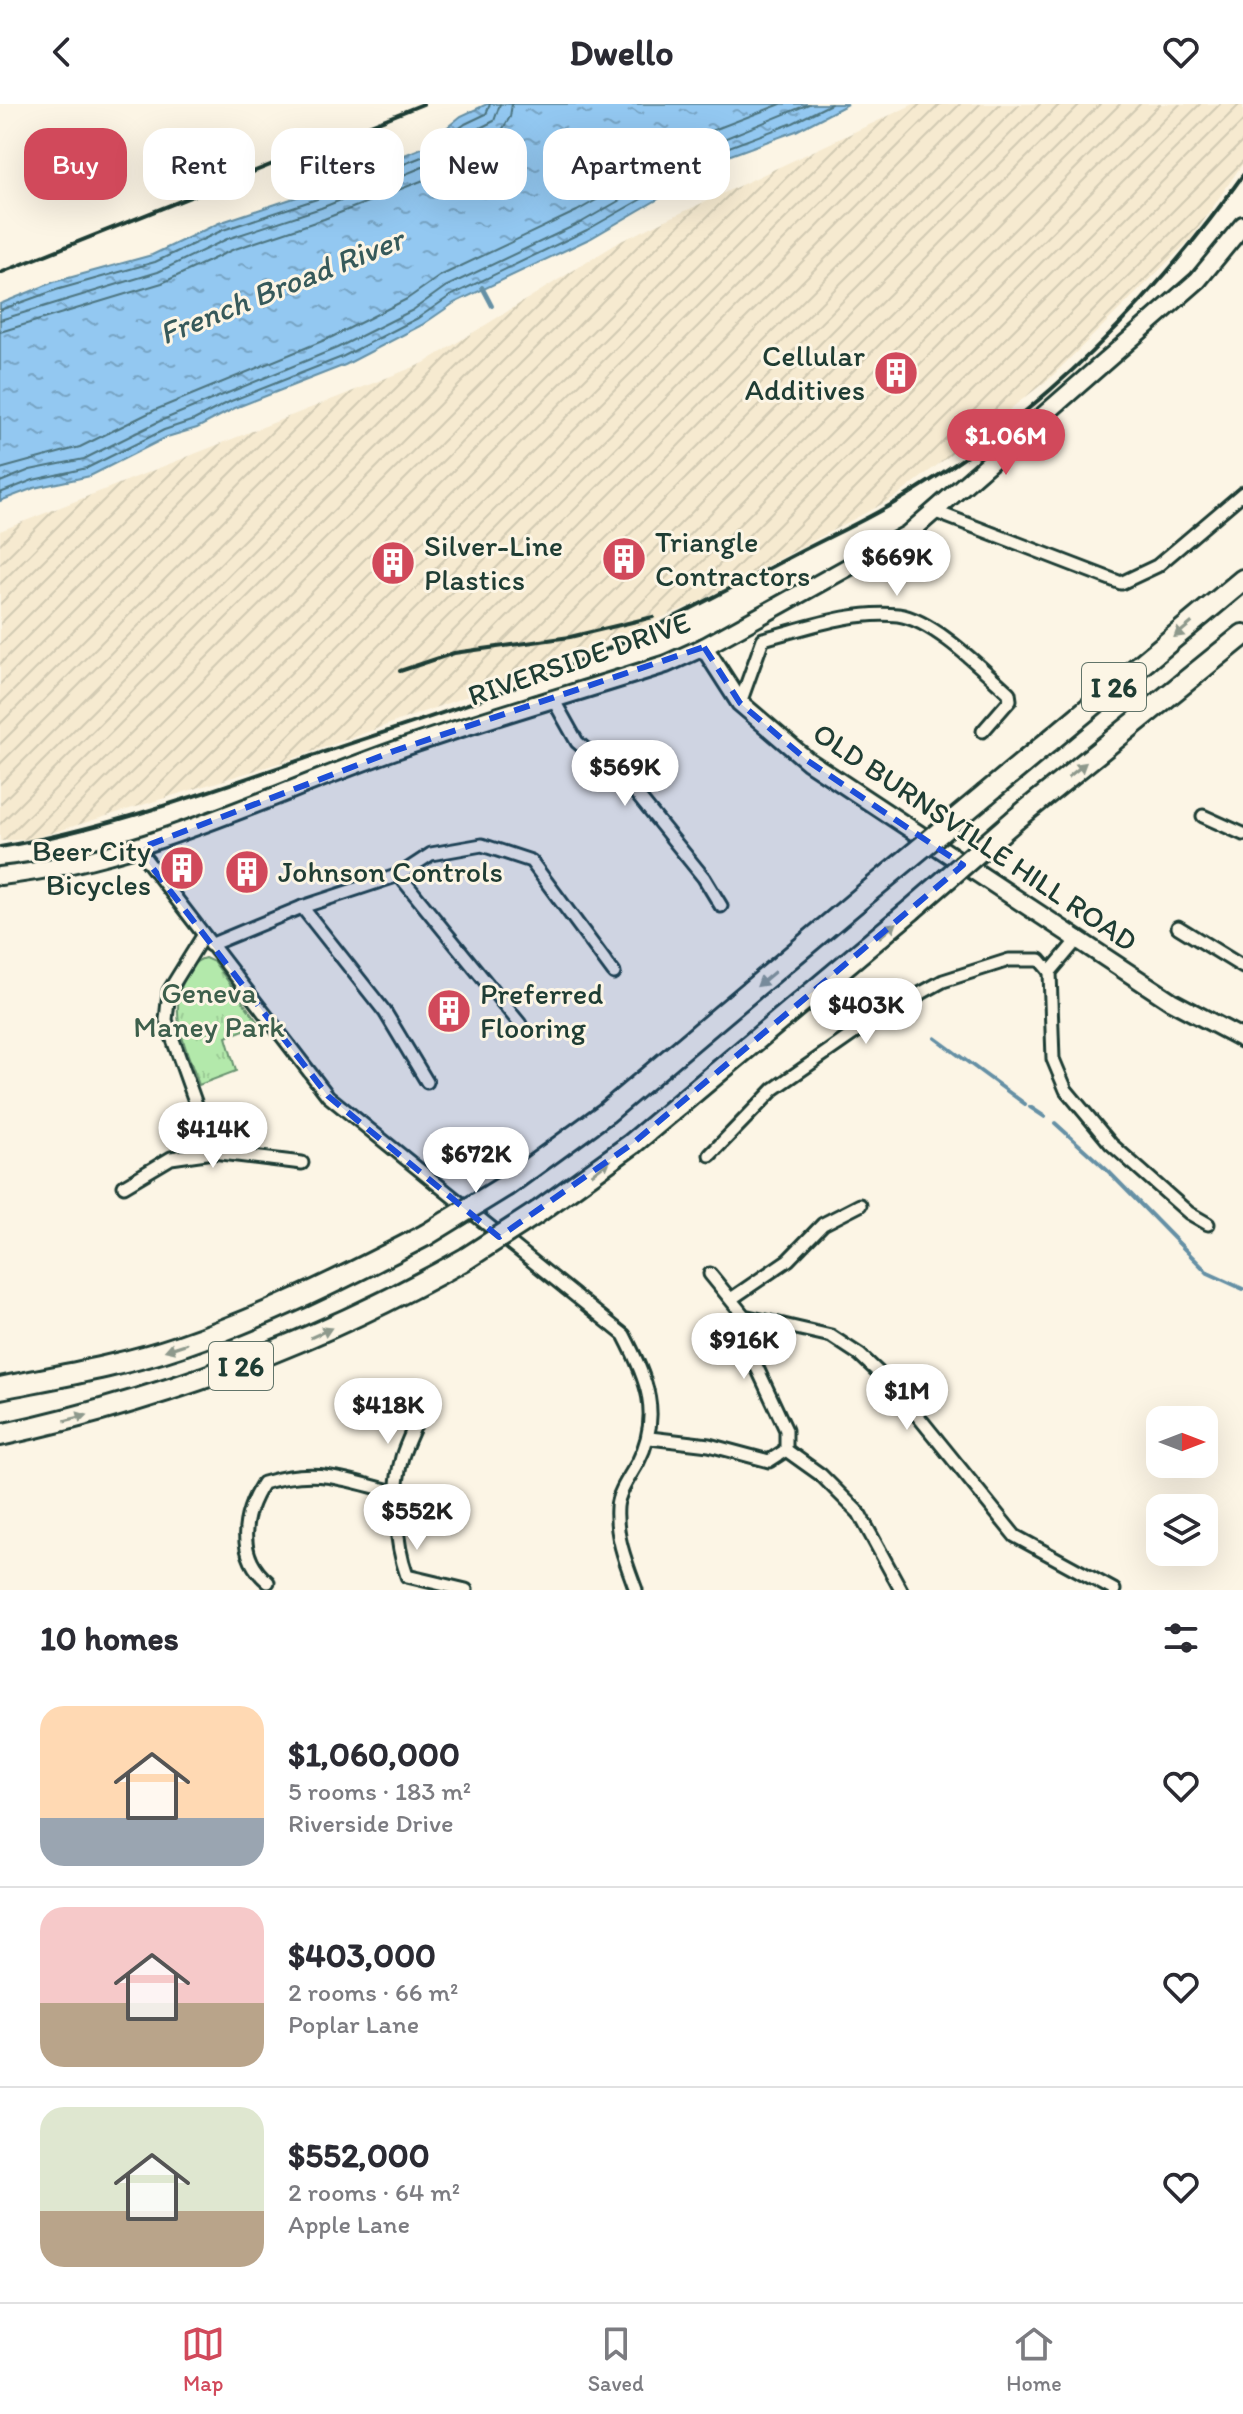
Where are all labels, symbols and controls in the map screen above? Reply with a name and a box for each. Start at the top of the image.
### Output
icon: back [40,30,84,74]
icon: heart [1159,30,1203,74]
text: Dwello [569,31,674,74]
chip: Buy [24,128,127,200]
chip: Rent [143,128,255,200]
chip: Filters [271,128,404,200]
chip: New [420,128,527,200]
chip: Apartment [543,128,730,200]
water label: French Broad River [153,219,411,352]
place label: Cellular Additives [745,337,865,408]
building icon: Cellular Additives [872,349,920,397]
pin: $1.06M [941,409,1071,477]
text: $1.06M [965,419,1047,451]
place label: Triangle Contractors [655,523,810,594]
place label: Silver-Line Plastics [424,527,563,598]
pin: $669K [841,530,953,598]
building icon: Triangle Contractors [600,535,648,583]
building icon: Silver-Line Plastics [369,539,417,587]
text: $669K [862,540,932,572]
street label: RIVERSIDE DRIVE [463,603,695,714]
one-way arrow [1173,621,1193,638]
road number: I 26 [1082,663,1146,711]
street label: OLD BURNSVILLE HILL ROAD [806,714,1145,959]
pin: $569K [569,740,681,808]
text: $569K [590,750,660,782]
one-way arrow [1066,762,1086,779]
place label: Beer City Bicycles [32,832,151,903]
building icon: Beer City Bicycles [158,844,206,892]
building icon: Johnson Controls [223,848,271,896]
place label: Johnson Controls [278,853,503,890]
one-way arrow [878,922,898,939]
one-way arrow [756,970,776,987]
park label: Geneva Maney Park [133,974,285,1045]
place label: Preferred Flooring [480,975,603,1046]
pin: $403K [810,978,922,1046]
building icon: Preferred Flooring [425,987,473,1035]
text: $403K [828,988,904,1020]
pin: $414K [157,1102,269,1170]
text: $414K [176,1112,250,1144]
pin: $672K [420,1127,532,1195]
text: $672K [441,1137,511,1169]
one-way arrow [591,1159,612,1175]
pin: $916K [688,1313,800,1381]
text: $916K [709,1323,779,1355]
one-way arrow [310,1326,333,1339]
one-way arrow [164,1341,188,1353]
road number: I 26 [209,1342,273,1390]
pin: $1M [868,1364,946,1432]
text: $1M [884,1374,930,1406]
pin: $418K [332,1378,444,1446]
text: $418K [352,1388,424,1420]
north arrow [1146,1406,1218,1478]
map controls [1146,1406,1218,1566]
one-way arrow [64,1411,89,1424]
pin: $552K [361,1484,473,1552]
text: $552K [382,1494,452,1526]
button: layers [1146,1494,1218,1566]
icon: filters [1159,1616,1203,1660]
text: 10 homes [40,1618,179,1659]
text: $1,060,000 [288,1734,460,1775]
icon: home [104,1738,200,1834]
icon: heart [1159,1764,1203,1808]
text: 5 rooms · 183 m² [288,1775,471,1807]
text: Riverside Drive [288,1807,454,1839]
text: $403,000 [288,1935,436,1976]
icon: home [104,1939,200,2035]
icon: heart [1159,1965,1203,2009]
text: 2 rooms · 66 m² [288,1976,458,2008]
text: Poplar Lane [288,2008,419,2040]
text: $552,000 [288,2135,430,2176]
icon: home [104,2139,200,2235]
icon: heart [1159,2165,1203,2209]
text: 2 rooms · 64 m² [288,2176,460,2208]
text: Apple Lane [288,2208,410,2240]
tab: Map [181,2322,225,2397]
tab: Saved [588,2322,644,2397]
tab: Home [1006,2322,1062,2397]

